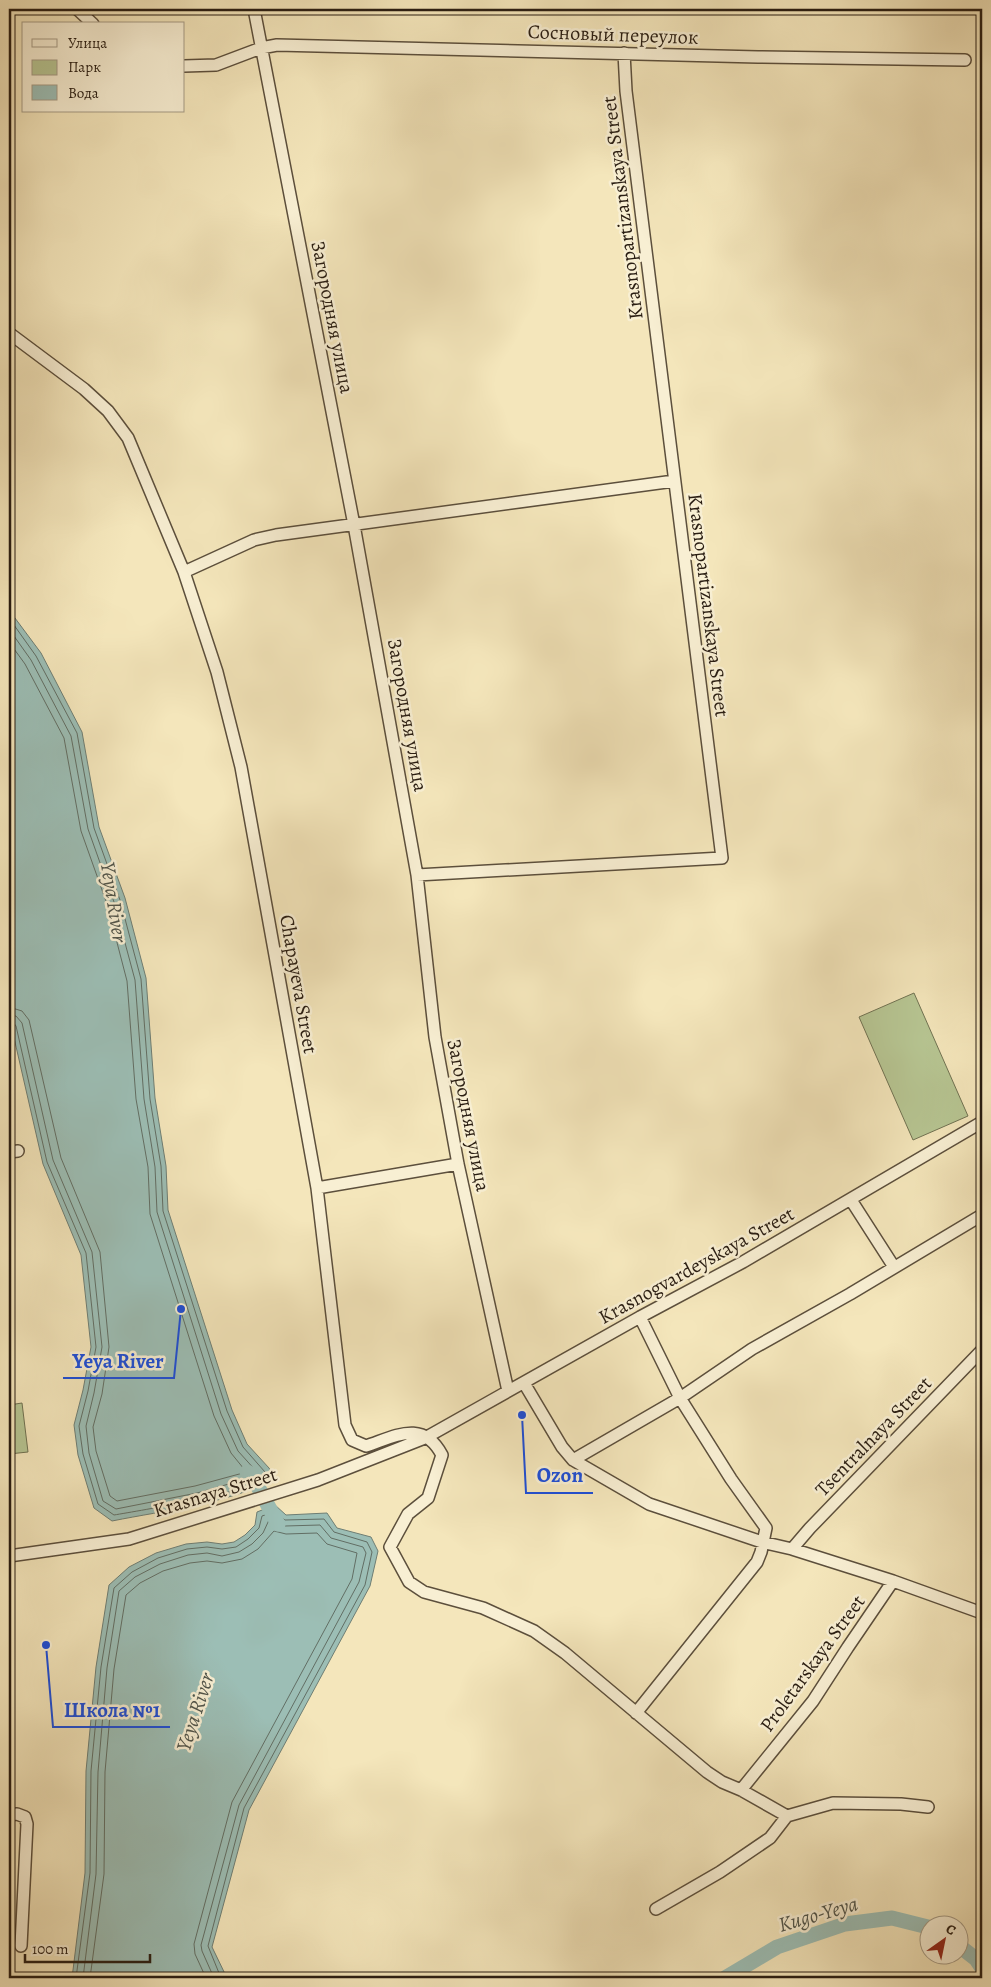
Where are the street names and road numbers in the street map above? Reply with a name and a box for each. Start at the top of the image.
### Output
street label: Сосновый переулок [527,18,699,51]
street label: Krasnopartizanskaya Street [595,94,650,321]
street label: Загородняя улица [304,239,361,396]
street label: Krasnopartizanskaya Street [681,492,736,719]
street label: Загородняя улица [381,637,434,794]
street label: Chapayeva Street [273,912,324,1056]
street label: Загородняя улица [440,1037,497,1194]
street label: Krasnogvardeyskaya Street [594,1200,799,1331]
street label: Tsentralnaya Street [809,1370,938,1502]
street label: Krasnaya Street [150,1461,281,1524]
street label: Proletarskaya Street [754,1589,872,1737]

